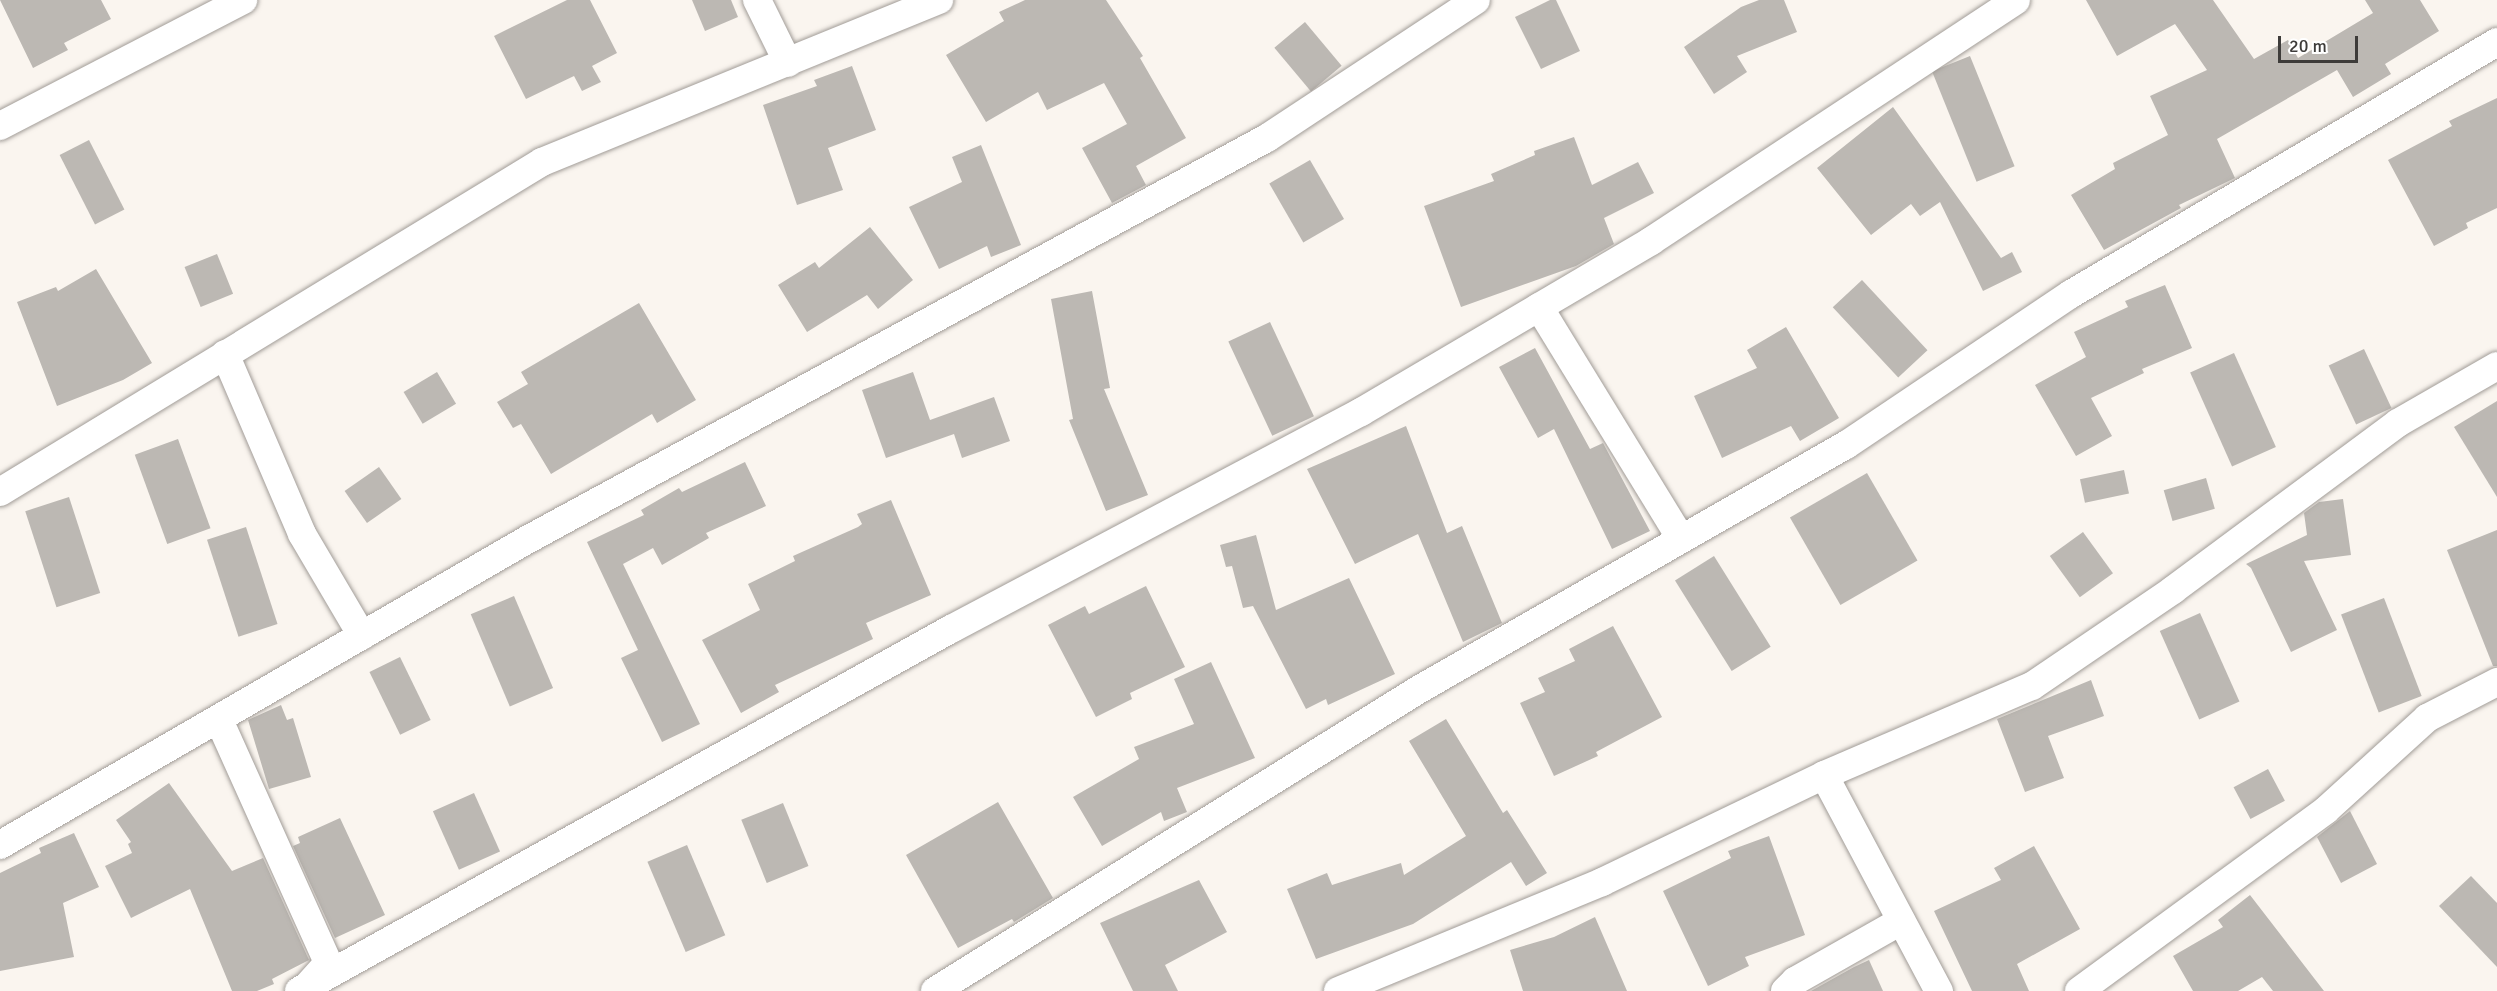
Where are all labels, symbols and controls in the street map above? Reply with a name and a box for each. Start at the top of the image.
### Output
scale bar [2281,24,2360,62]
text: 20 m [2289,35,2327,57]

